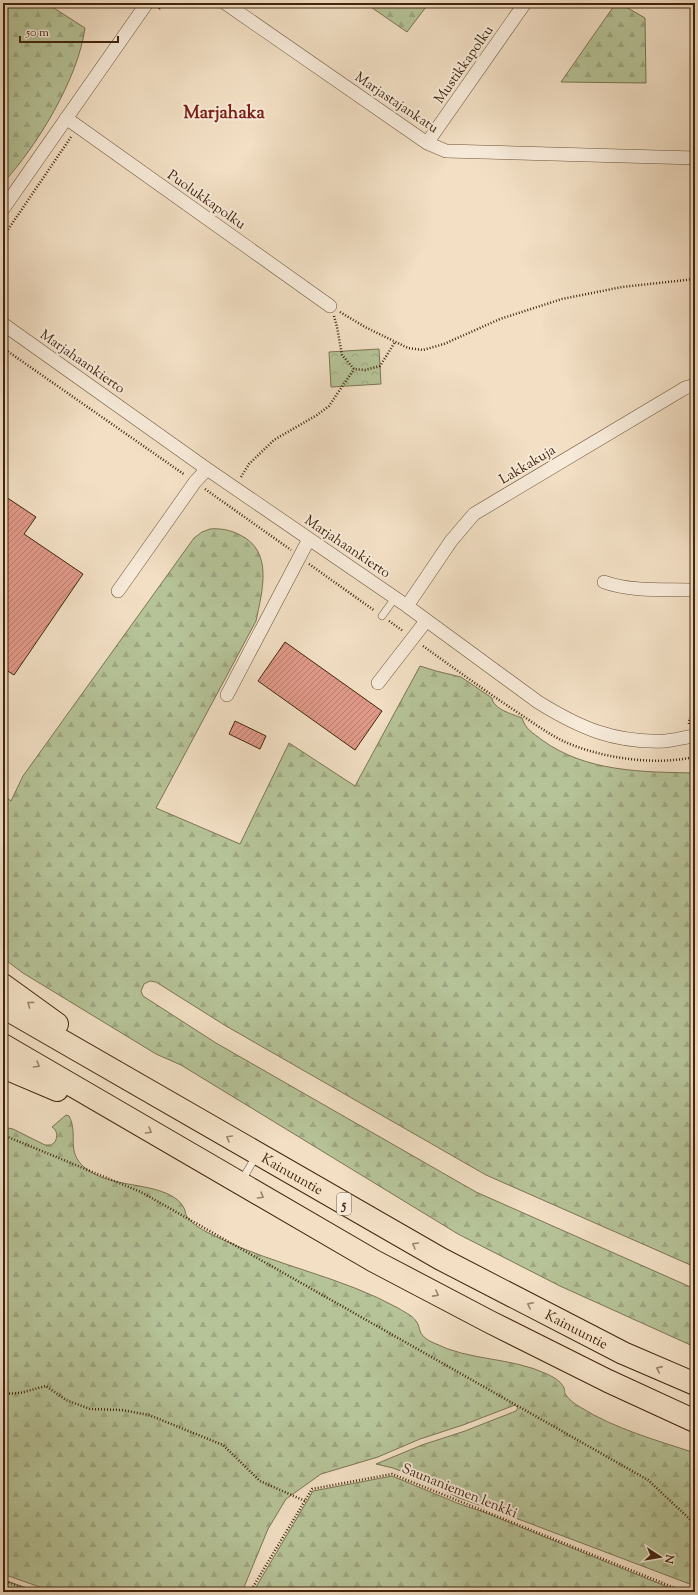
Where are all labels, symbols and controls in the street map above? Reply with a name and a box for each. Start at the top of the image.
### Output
scale bar [20,18,118,44]
street label: Mustikkapolku [430,22,499,108]
text: 50 m [25,24,49,42]
street label: Marjastajankatu [350,68,442,139]
district label: Marjahaka [183,101,266,127]
street label: Puolukkapolku [163,166,249,235]
street label: Marjahaankierto [35,326,129,400]
street label: Lakkakuja [496,441,560,490]
street label: Marjahaankierto [300,511,394,584]
one-way arrow [27,1002,34,1009]
one-way arrow [33,1061,40,1068]
one-way arrow [145,1126,152,1133]
one-way arrow [226,1136,233,1143]
street label: Kainuuntie [257,1150,326,1201]
one-way arrow [257,1191,264,1198]
road number: 5 [337,1193,351,1215]
one-way arrow [412,1242,419,1249]
one-way arrow [432,1289,439,1296]
one-way arrow [527,1302,534,1310]
street label: Kainuuntie [541,1306,611,1355]
one-way arrow [656,1366,664,1374]
street label: Saunaniemen lenkki [398,1460,520,1524]
north arrow [640,1537,680,1577]
text: N [660,1552,678,1565]

